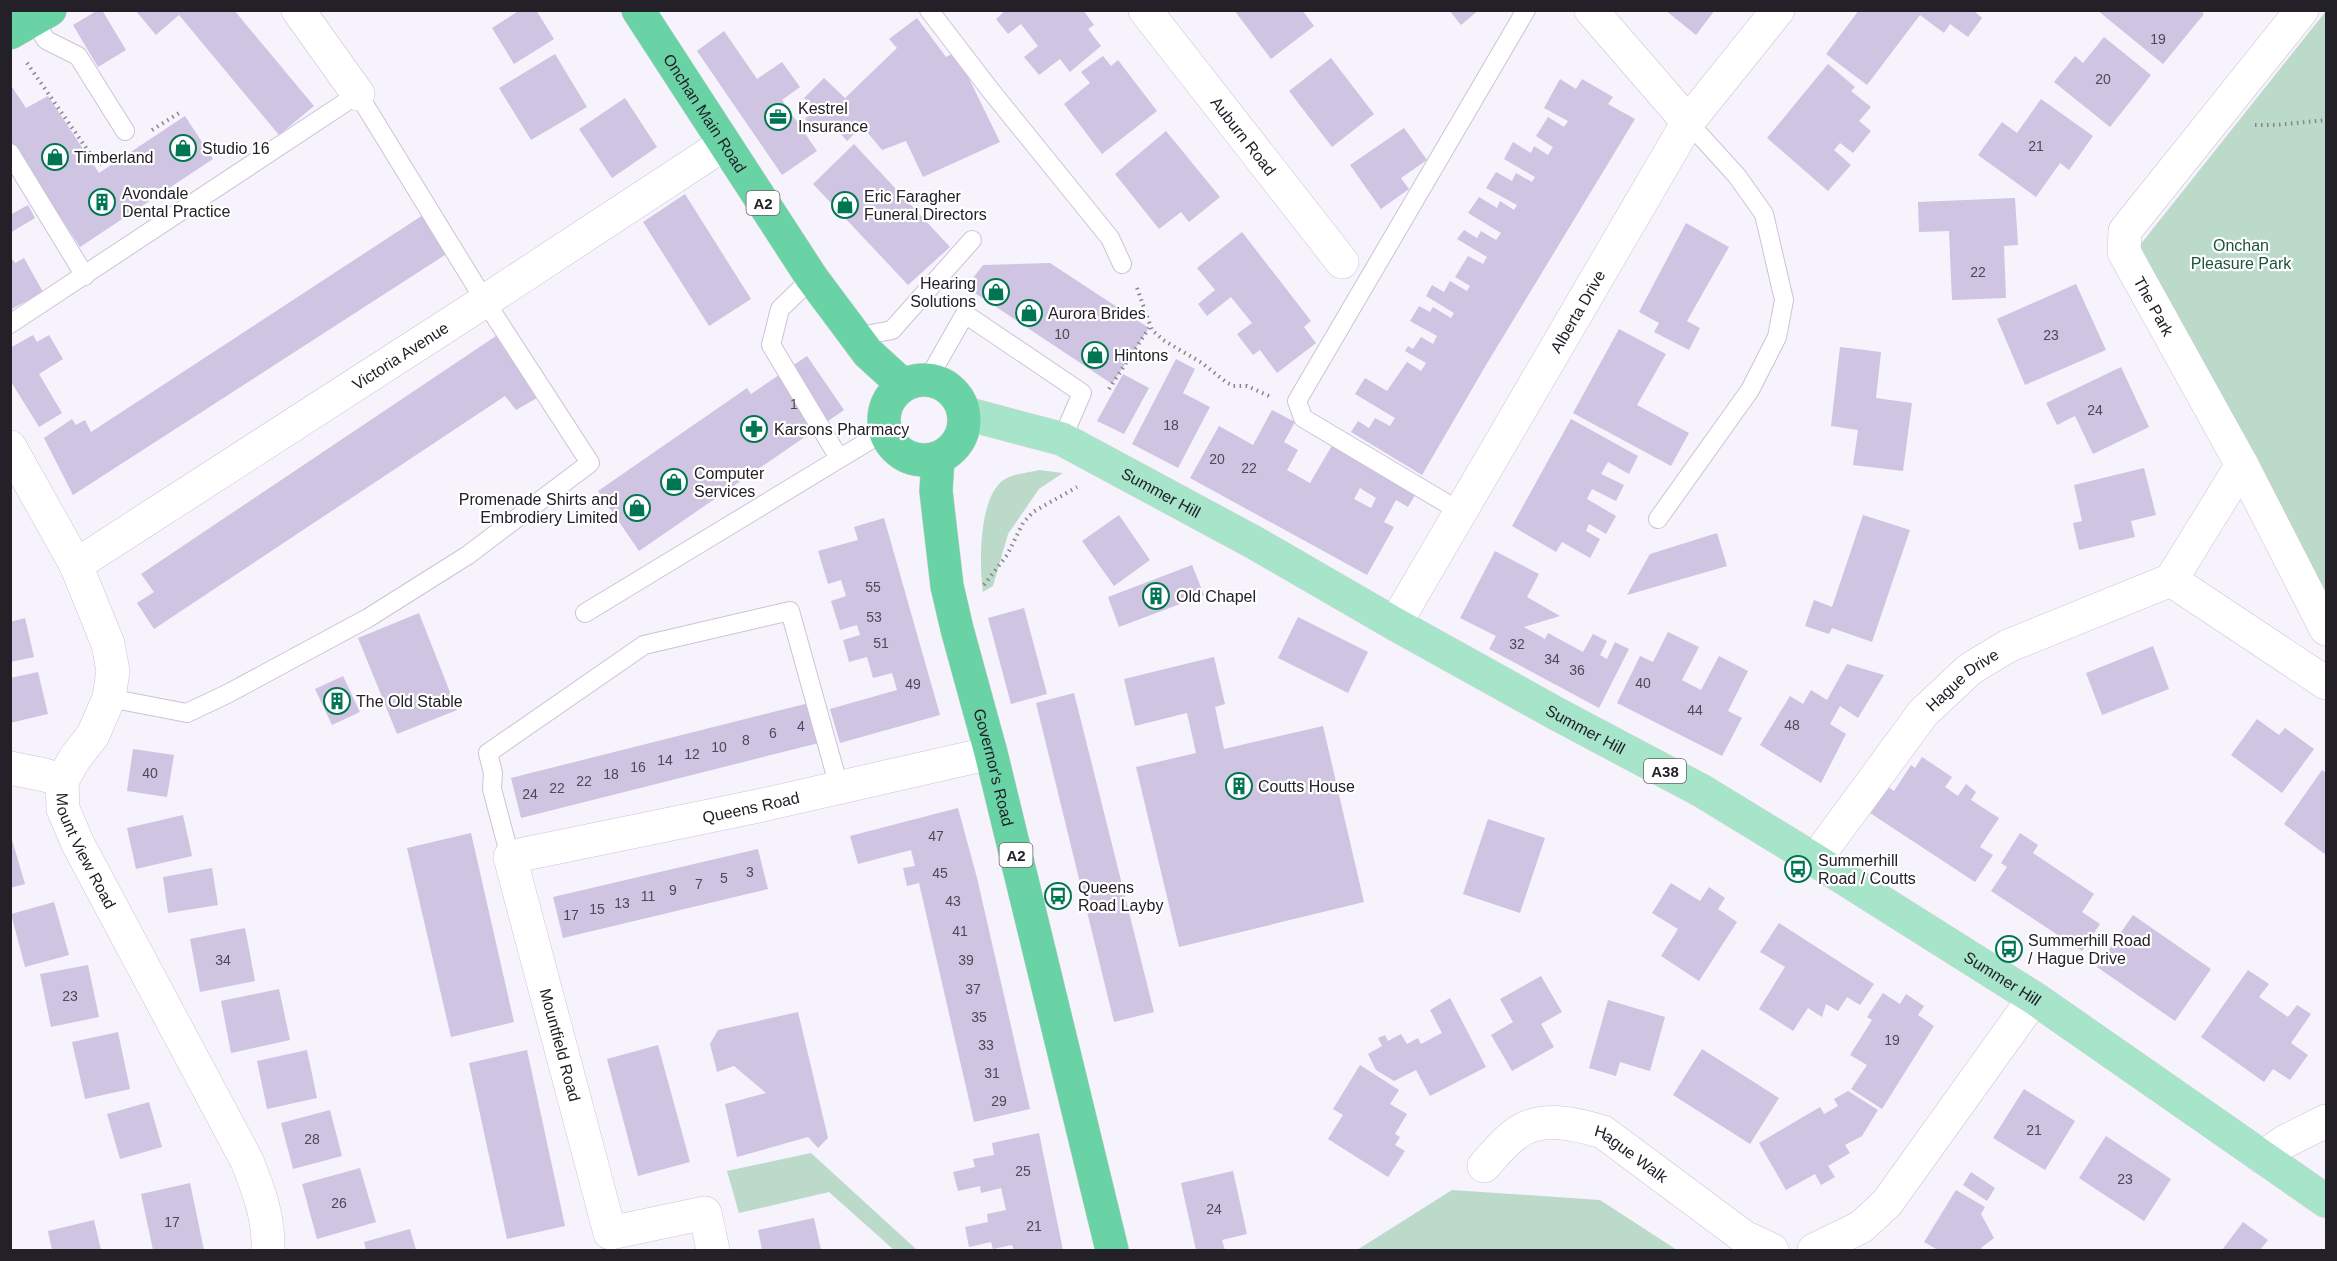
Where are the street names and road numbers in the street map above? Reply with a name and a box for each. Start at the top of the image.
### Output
street label: Onchan Main Road [660,51,750,176]
street label: Auburn Road [1208,94,1279,178]
road number: A2 [746,191,780,215]
street label: Alberta Drive [1547,267,1608,356]
street label: The Park [2131,274,2178,339]
street label: Victoria Avenue [349,318,451,393]
street label: Summer Hill [1119,464,1204,521]
street label: Hague Drive [1922,645,2002,714]
street label: Summer Hill [1543,701,1628,757]
street label: Governor's Road [971,707,1017,828]
road number: A38 [1644,759,1686,783]
street label: Queens Road [701,788,801,826]
street label: Mount View Road [54,793,119,911]
road number: A2 [1000,843,1032,867]
street label: Summer Hill [1961,948,2044,1009]
street label: Mountfield Road [537,987,583,1103]
street label: Hague Walk [1593,1122,1672,1186]

